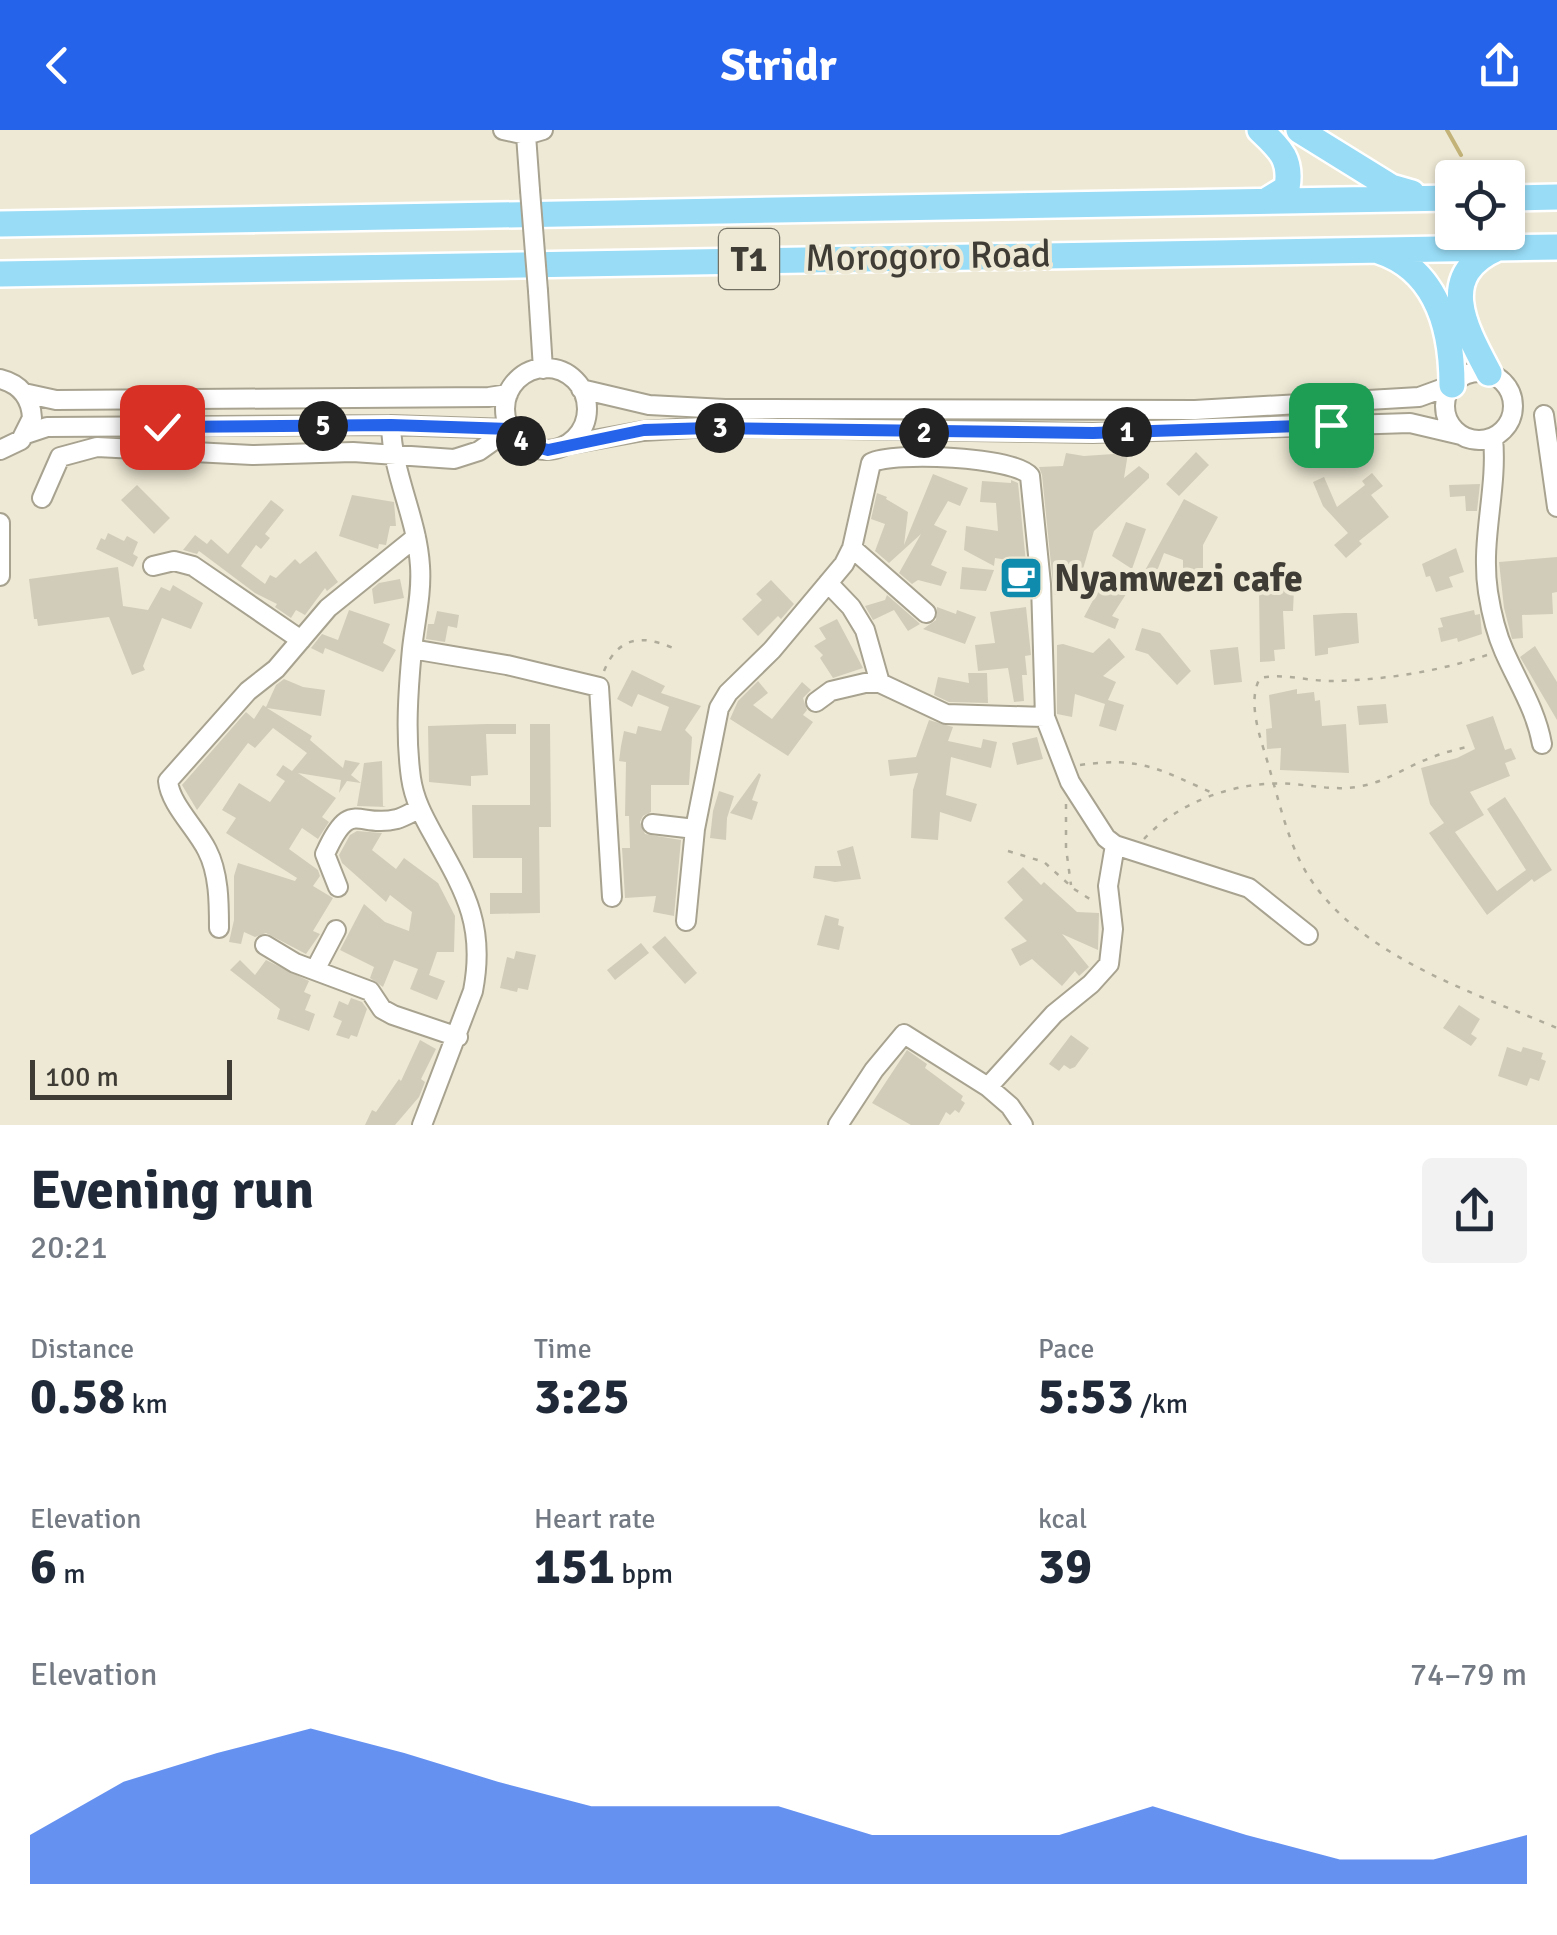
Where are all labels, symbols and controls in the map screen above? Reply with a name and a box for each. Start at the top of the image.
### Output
icon: back [30,38,85,93]
text: Stridr [720,38,837,93]
icon: share [1472,38,1527,93]
map controls [1435,160,1525,250]
button: locate [1435,160,1525,250]
road number: T1 [719,229,779,289]
street label: Morogoro Road [805,230,1051,282]
pin [1289,383,1374,468]
pin [120,385,205,470]
icon: arrive [1304,398,1359,453]
icon: check [135,400,190,455]
pin: 5 [298,401,348,451]
pin: 3 [695,403,745,453]
pin: 1 [1102,407,1152,457]
pin: 2 [899,408,949,458]
text: 5 [315,409,331,443]
text: 3 [712,411,728,445]
text: 1 [1119,415,1135,449]
pin: 4 [496,416,546,466]
text: 2 [916,416,932,450]
text: 4 [513,424,529,458]
cafe icon: Nyamwezi cafe [998,555,1044,601]
place label: Nyamwezi cafe [1054,555,1303,602]
scale bar [30,1055,232,1100]
text: 100 m [45,1060,119,1094]
text: Evening run [30,1156,314,1224]
button: share [1422,1158,1527,1263]
text: 20:21 [30,1228,108,1267]
text: Distance [30,1332,134,1366]
text: Time [534,1332,592,1366]
text: Pace [1038,1332,1094,1366]
text: 0.58 [30,1366,125,1428]
text: 3:25 [534,1366,630,1428]
text: 5:53 [1038,1366,1134,1428]
text: km [125,1387,168,1421]
text: /km [1134,1387,1188,1421]
text: Elevation [30,1502,142,1536]
text: Heart rate [534,1502,656,1536]
text: kcal [1038,1502,1087,1536]
text: 6 [30,1536,57,1598]
text: 151 [534,1536,615,1598]
text: 39 [1038,1536,1092,1598]
text: m [57,1557,86,1591]
text: bpm [615,1557,673,1591]
text: Elevation [30,1655,157,1694]
text: 74–79 m [1410,1655,1527,1694]

